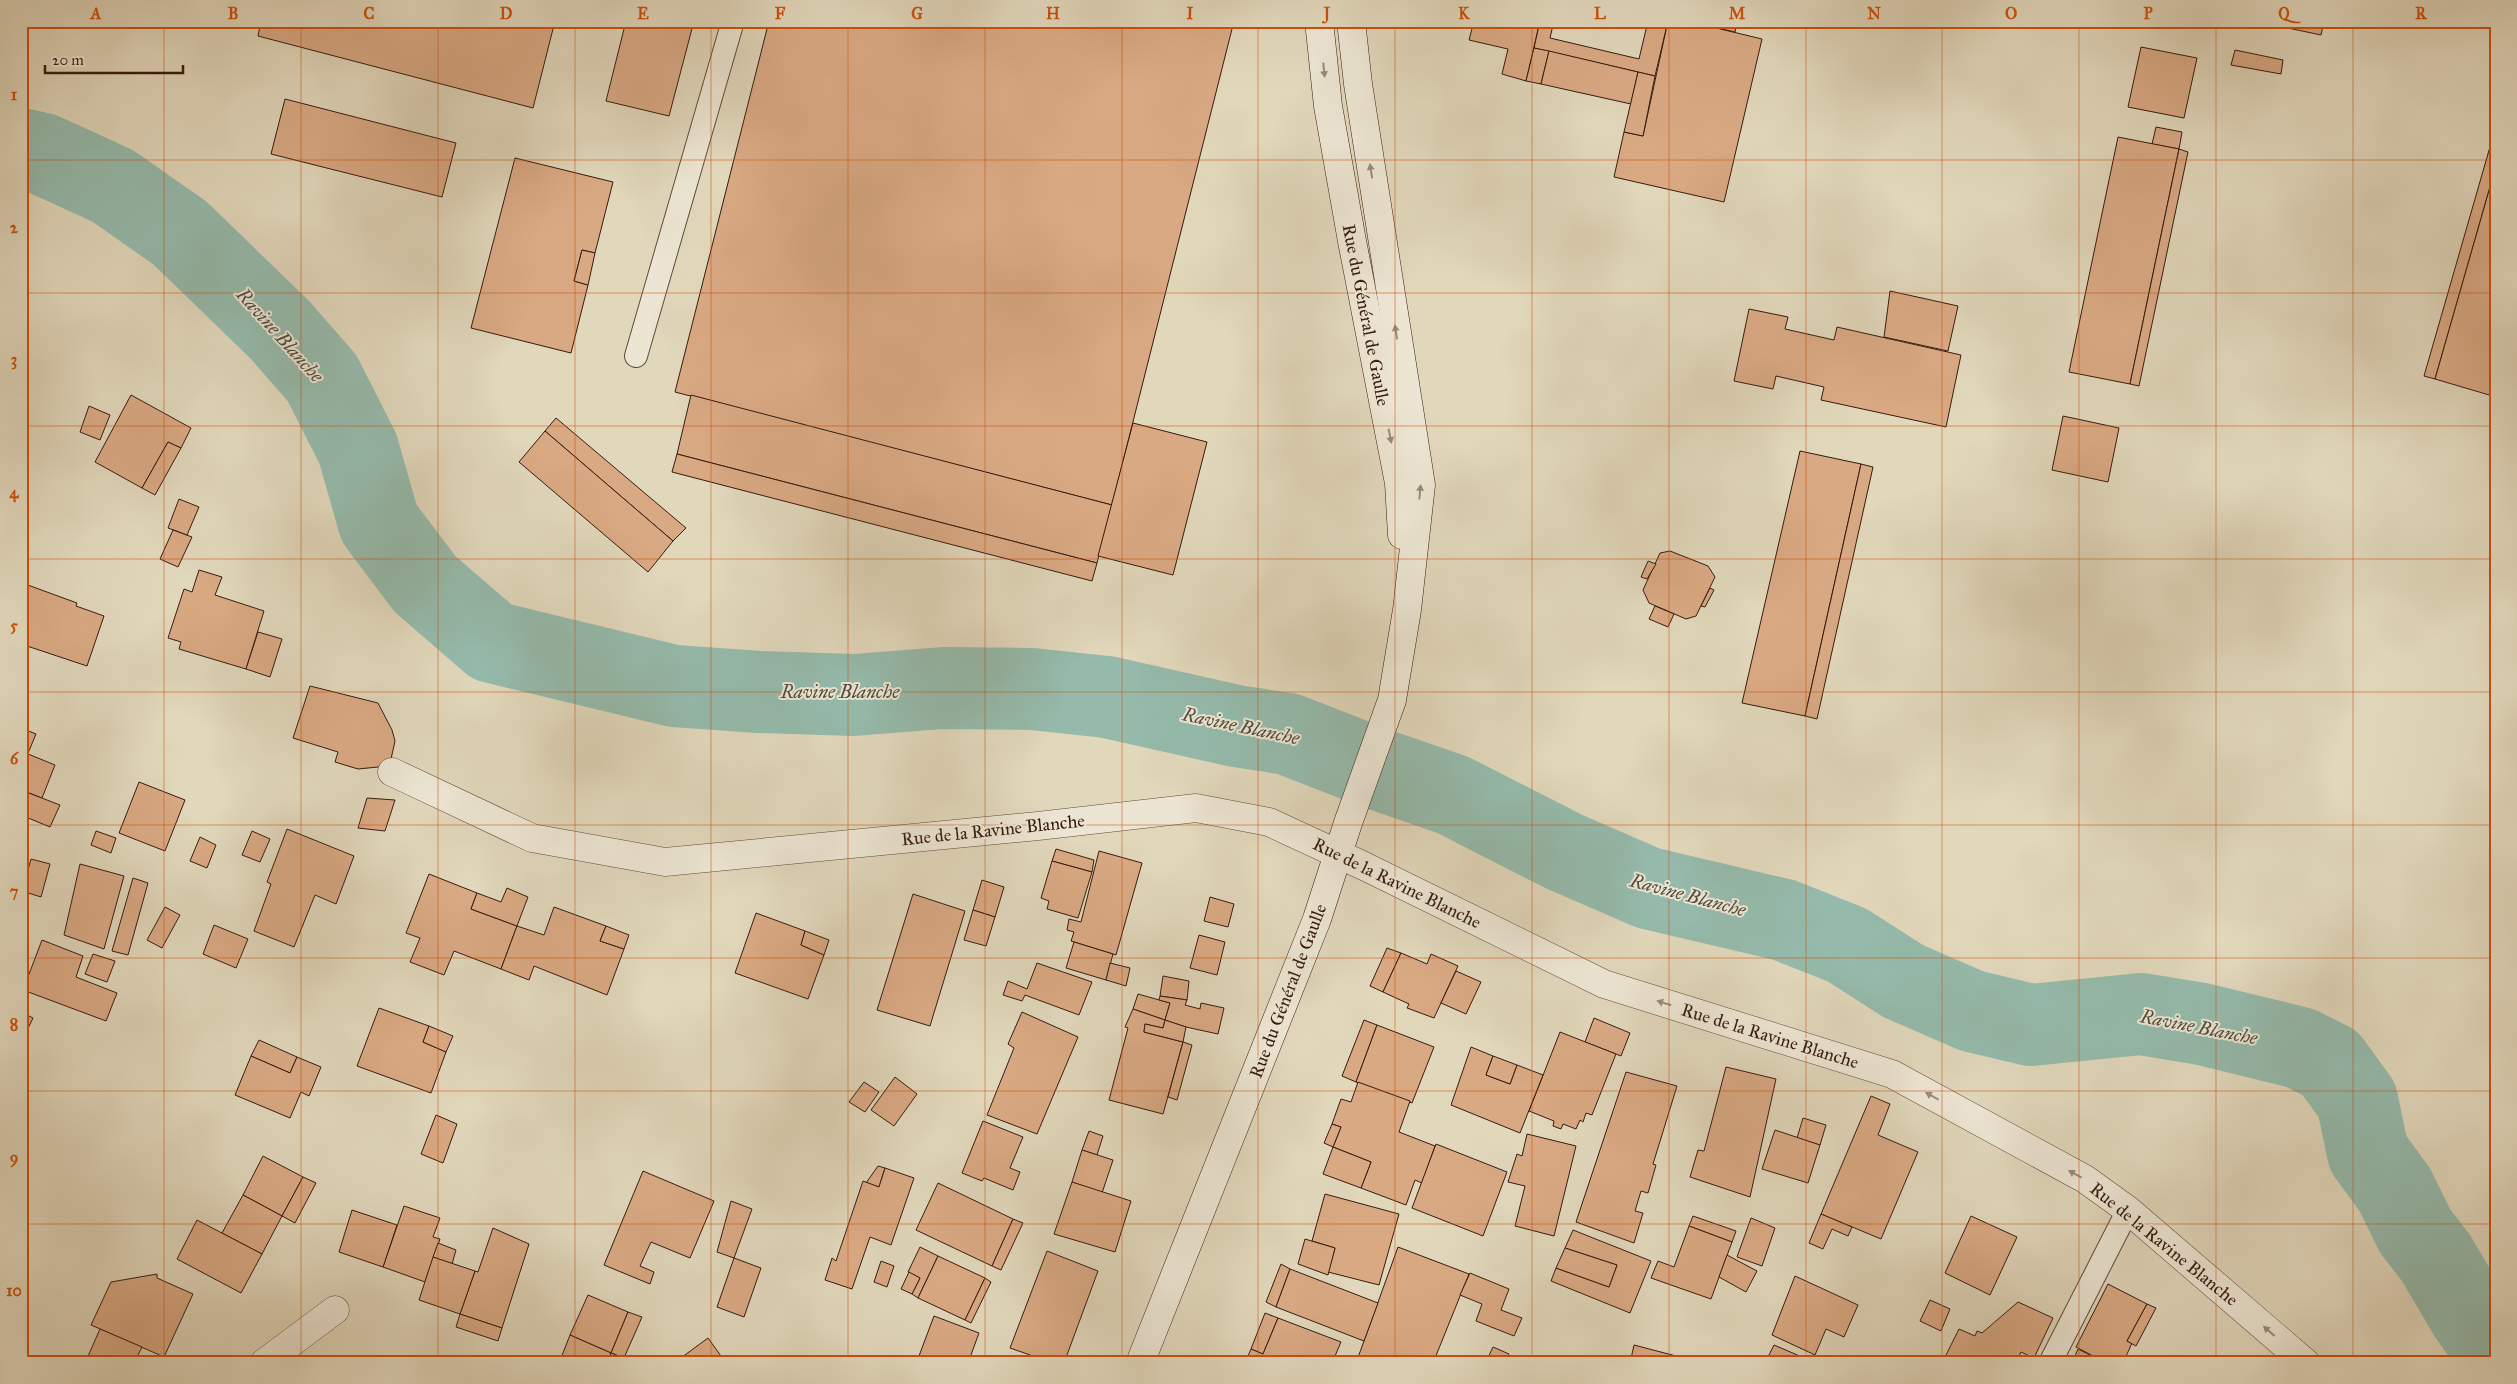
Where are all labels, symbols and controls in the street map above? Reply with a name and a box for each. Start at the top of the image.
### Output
text: A [90,4,102,23]
text: B [228,4,238,23]
text: C [364,4,375,23]
text: D [500,4,513,23]
text: E [637,4,649,23]
text: F [775,4,786,23]
text: G [911,4,923,23]
text: H [1046,4,1060,23]
text: I [1187,4,1194,23]
text: J [1322,4,1331,24]
text: K [1458,4,1470,23]
text: L [1594,4,1606,23]
text: M [1729,4,1746,23]
text: N [1867,4,1881,23]
text: O [2005,4,2017,23]
text: P [2143,4,2153,23]
text: Q [2278,4,2301,24]
text: R [2415,4,2427,23]
scale bar [45,42,182,74]
text: 20 m [52,51,84,69]
one-way arrow [1320,62,1328,78]
text: 1 [11,85,18,104]
one-way arrow [1367,163,1375,179]
text: 2 [10,218,19,237]
street label: Rue du Général de Gaulle [1338,222,1394,408]
water label: Ravine Blanche [231,282,329,388]
one-way arrow [1391,323,1399,339]
text: 3 [11,350,17,370]
one-way arrow [1386,429,1394,444]
text: 4 [10,483,20,503]
one-way arrow [1416,484,1424,500]
text: 5 [10,616,18,635]
water label: Ravine Blanche [780,680,900,703]
water label: Ravine Blanche [1180,702,1302,750]
text: 6 [10,749,19,768]
street label: Rue de la Ravine Blanche [900,809,1086,851]
street label: Rue de la Ravine Blanche [1309,833,1485,933]
water label: Ravine Blanche [1627,868,1749,922]
text: 7 [10,882,19,901]
street label: Rue du Général de Gaulle [1245,901,1331,1081]
one-way arrow [1656,999,1671,1007]
street label: Rue de la Ravine Blanche [1679,999,1861,1073]
water label: Ravine Blanche [2138,1004,2260,1050]
text: 8 [10,1015,18,1034]
one-way arrow [1925,1092,1940,1100]
text: 9 [10,1148,18,1168]
one-way arrow [2068,1169,2082,1178]
street label: Rue de la Ravine Blanche [2085,1177,2243,1311]
text: 10 [6,1281,22,1300]
one-way arrow [2263,1325,2275,1337]

